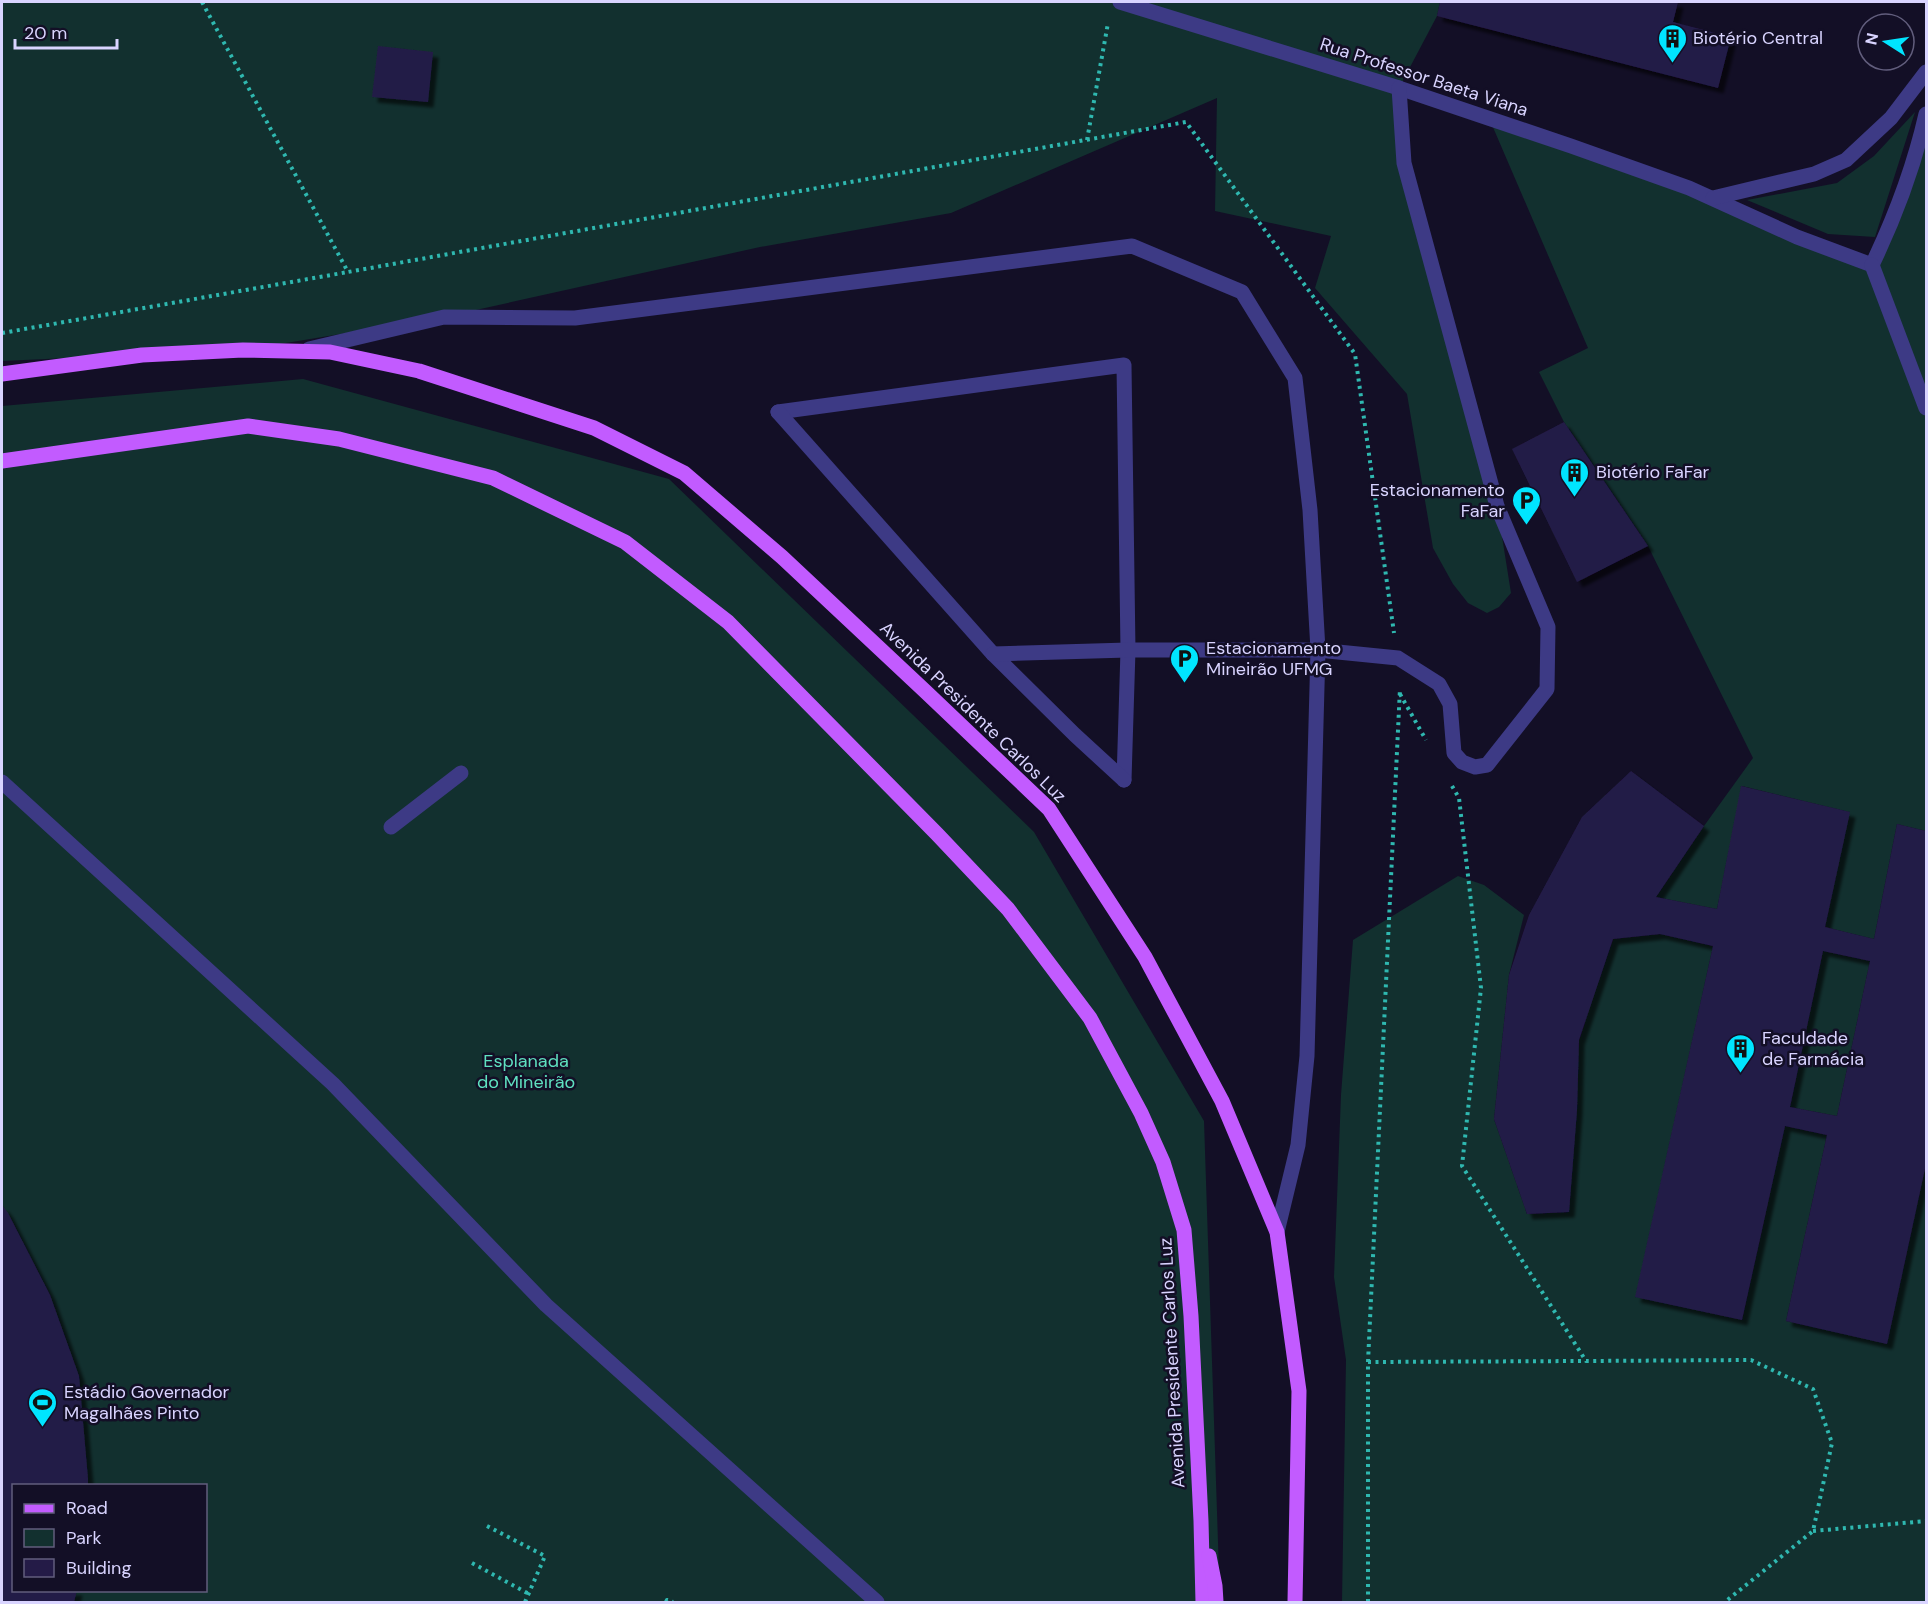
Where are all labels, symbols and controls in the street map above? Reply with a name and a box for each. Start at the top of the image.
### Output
scale bar [15,12,117,50]
north arrow [1856,12,1916,72]
text: 20 m [24,21,67,45]
building icon: Biotério Central [1656,22,1688,64]
place label: Biotério Central [1693,26,1823,50]
text: N [1860,31,1883,47]
street label: Rua Professor Baeta Viana [1317,32,1531,122]
building icon: Biotério FaFar [1559,456,1591,498]
place label: Biotério FaFar [1596,460,1710,484]
place label: Estacionamento FaFar [1370,478,1505,523]
parking icon: Estacionamento FaFar [1510,484,1542,526]
street label: Avenida Presidente Carlos Luz [874,616,1072,808]
place label: Estacionamento Mineirão UFMG [1206,636,1341,681]
parking icon: Estacionamento Mineirão UFMG [1169,642,1201,684]
place label: Faculdade de Farmácia [1762,1026,1864,1071]
building icon: Faculdade de Farmácia [1725,1032,1757,1074]
park label: Esplanada do Mineirão [477,1049,575,1094]
street label: Avenida Presidente Carlos Luz [1153,1237,1191,1489]
place label: Estádio Governador Magalhães Pinto [64,1380,230,1425]
sports icon: Estádio Governador Magalhães Pinto [27,1386,59,1428]
legend [12,1484,207,1592]
text: Road [66,1496,108,1520]
text: Park [66,1526,102,1550]
text: Building [66,1556,131,1580]

